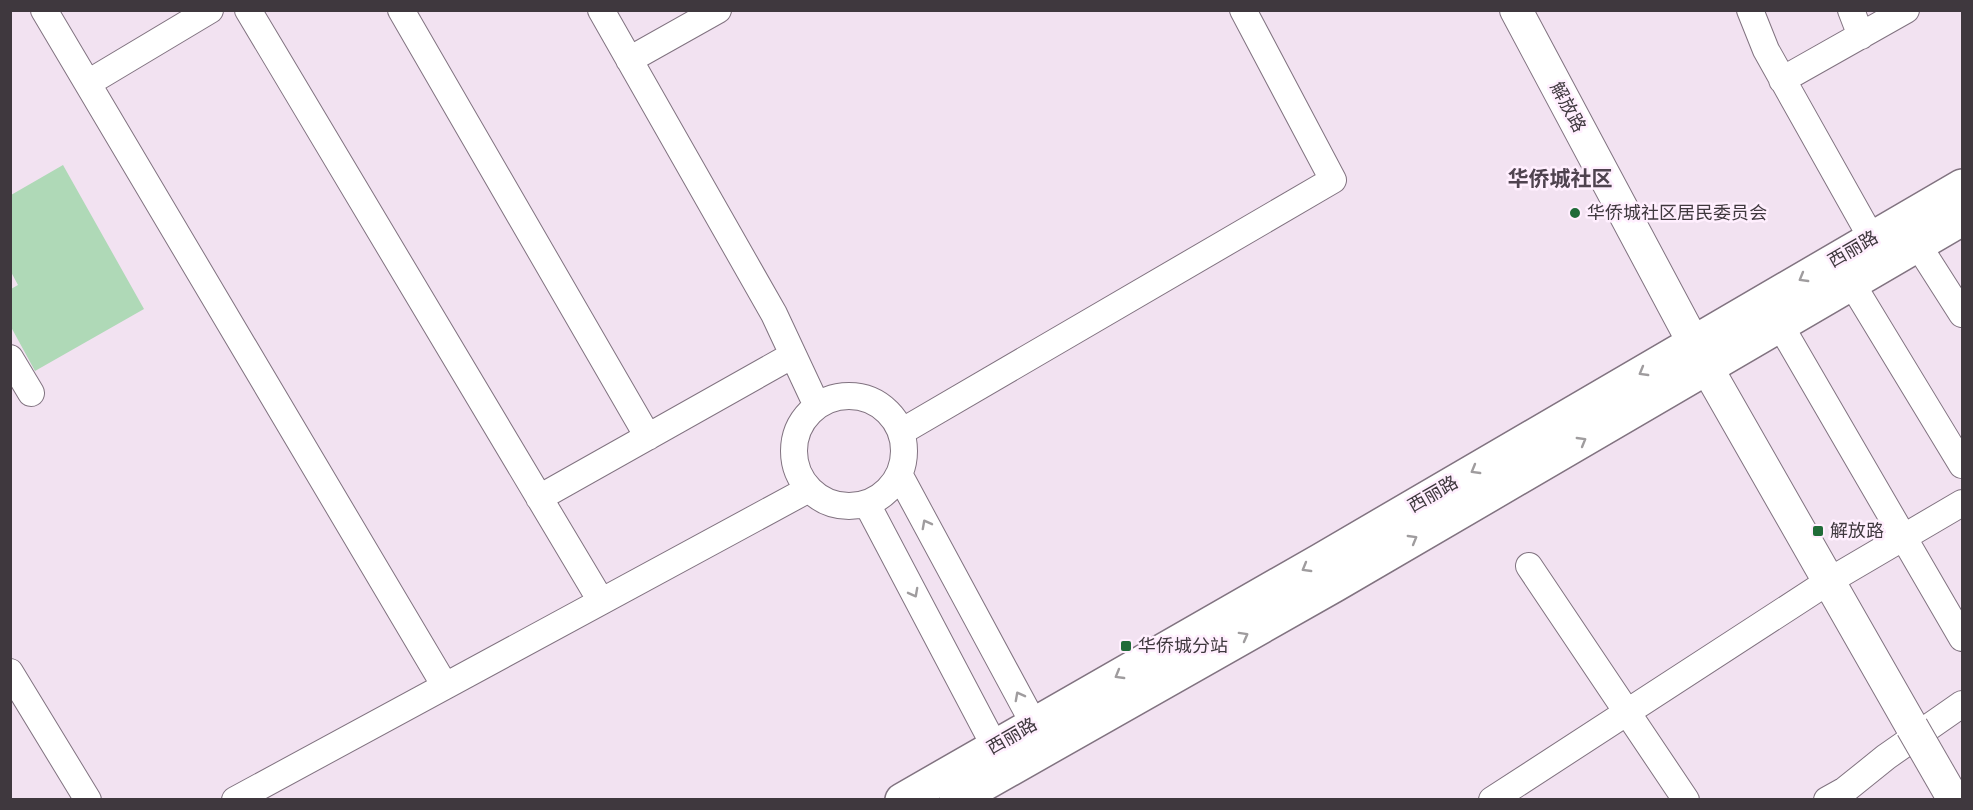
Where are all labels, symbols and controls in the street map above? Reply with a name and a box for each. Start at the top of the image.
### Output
street label: 解放路 [1546,77,1592,136]
district label: 华侨城社区 [1508,164,1613,192]
place label: 华侨城社区居民委员会 [1587,200,1767,224]
marker: 华侨城社区居民委员会 [1568,206,1582,220]
street label: 西丽路 [1823,224,1882,272]
one-way arrow [1799,271,1809,283]
one-way arrow [1639,364,1649,376]
one-way arrow [1576,437,1586,448]
one-way arrow [1471,463,1481,474]
street label: 西丽路 [1403,469,1462,517]
place label: 解放路 [1830,518,1884,542]
one-way arrow [922,520,933,531]
marker: 解放路 [1811,524,1825,538]
one-way arrow [1407,535,1417,546]
one-way arrow [1302,561,1312,572]
one-way arrow [907,586,918,597]
one-way arrow [1238,632,1248,643]
place label: 华侨城分站 [1138,633,1228,657]
marker: 华侨城分站 [1119,639,1133,653]
one-way arrow [1115,668,1125,680]
one-way arrow [1015,692,1026,702]
street label: 西丽路 [982,711,1041,759]

